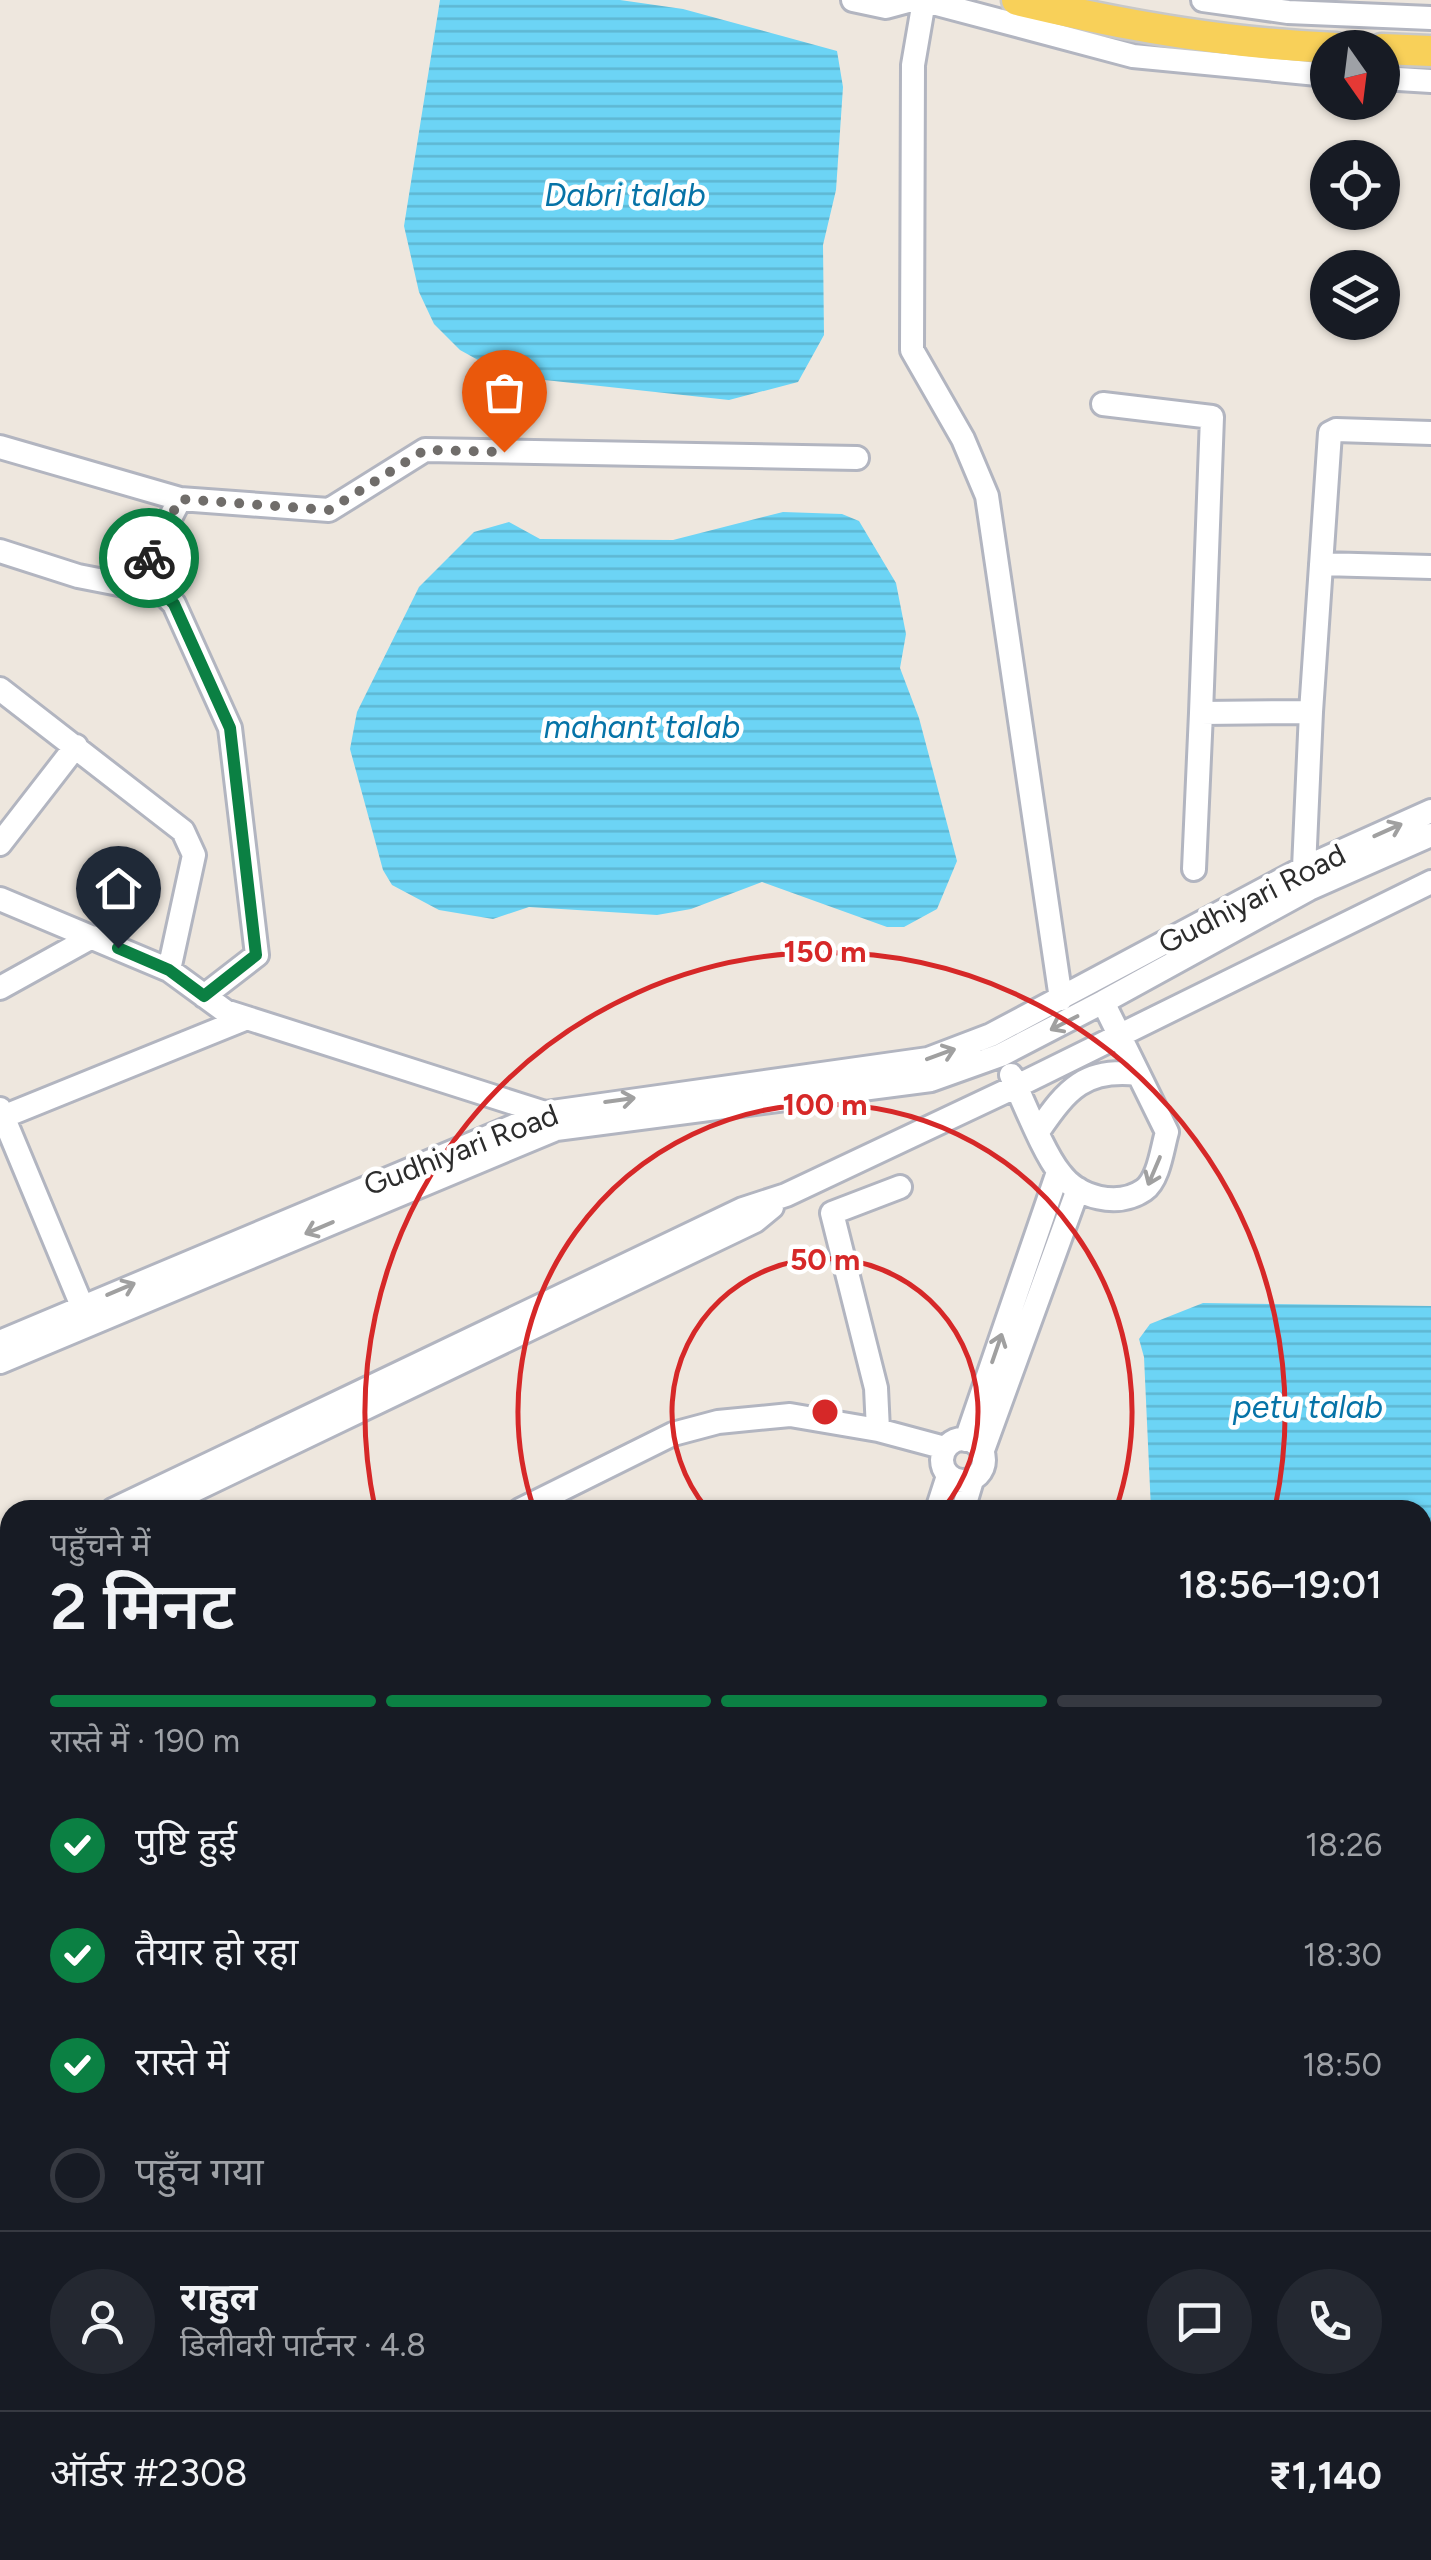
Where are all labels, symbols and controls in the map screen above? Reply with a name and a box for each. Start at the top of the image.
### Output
north arrow [1310,30,1400,120]
map controls [1310,30,1400,340]
button: locate [1310,140,1400,230]
water label: Dabri talab [544,176,706,214]
button: layers [1310,250,1400,340]
pin [462,350,547,453]
icon: bag [477,365,532,420]
courier [99,508,199,608]
icon: bike [122,531,177,586]
water label: mahant talab [544,708,740,746]
one-way arrow [1372,820,1403,838]
street label: Gudhiyari Road [1152,836,1352,962]
pin [76,846,161,949]
icon: home [91,861,146,916]
text: 150 m [784,933,866,970]
one-way arrow [1050,1014,1079,1033]
one-way arrow [925,1044,956,1062]
text: 100 m [783,1086,867,1123]
one-way arrow [603,1091,636,1109]
street label: Gudhiyari Road [358,1096,563,1204]
one-way arrow [1143,1155,1161,1186]
one-way arrow [304,1220,335,1238]
text: 50 m [790,1241,860,1278]
one-way arrow [106,1279,136,1297]
one-way arrow [990,1332,1008,1364]
water label: petu talab [1233,1388,1383,1426]
centre of rings [807,1394,843,1430]
text: पहुँचने में [50,1526,150,1564]
text: 18:56–19:01 [1179,1562,1382,1608]
text: 2 मिनट [50,1567,235,1645]
text: रास्ते में · 190 m [50,1722,240,1760]
icon: check [50,1818,105,1873]
text: पुष्टि हुई [135,1819,237,1865]
text: 18:26 [1305,1826,1382,1864]
icon: check [50,1928,105,1983]
text: तैयार हो रहा [135,1929,298,1975]
text: 18:30 [1303,1936,1382,1974]
icon: check [50,2038,105,2093]
text: रास्ते में [135,2039,229,2085]
text: 18:50 [1302,2046,1382,2084]
text: पहुँच गया [135,2149,264,2195]
button: person [50,2269,155,2374]
button: chat [1147,2269,1252,2374]
button: phone [1277,2269,1382,2374]
text: राहुल [180,2274,257,2320]
text: डिलीवरी पार्टनर · 4.8 [180,2326,426,2364]
text: ऑर्डर #2308 [50,2450,248,2496]
text: ₹1,140 [1269,2453,1382,2499]

